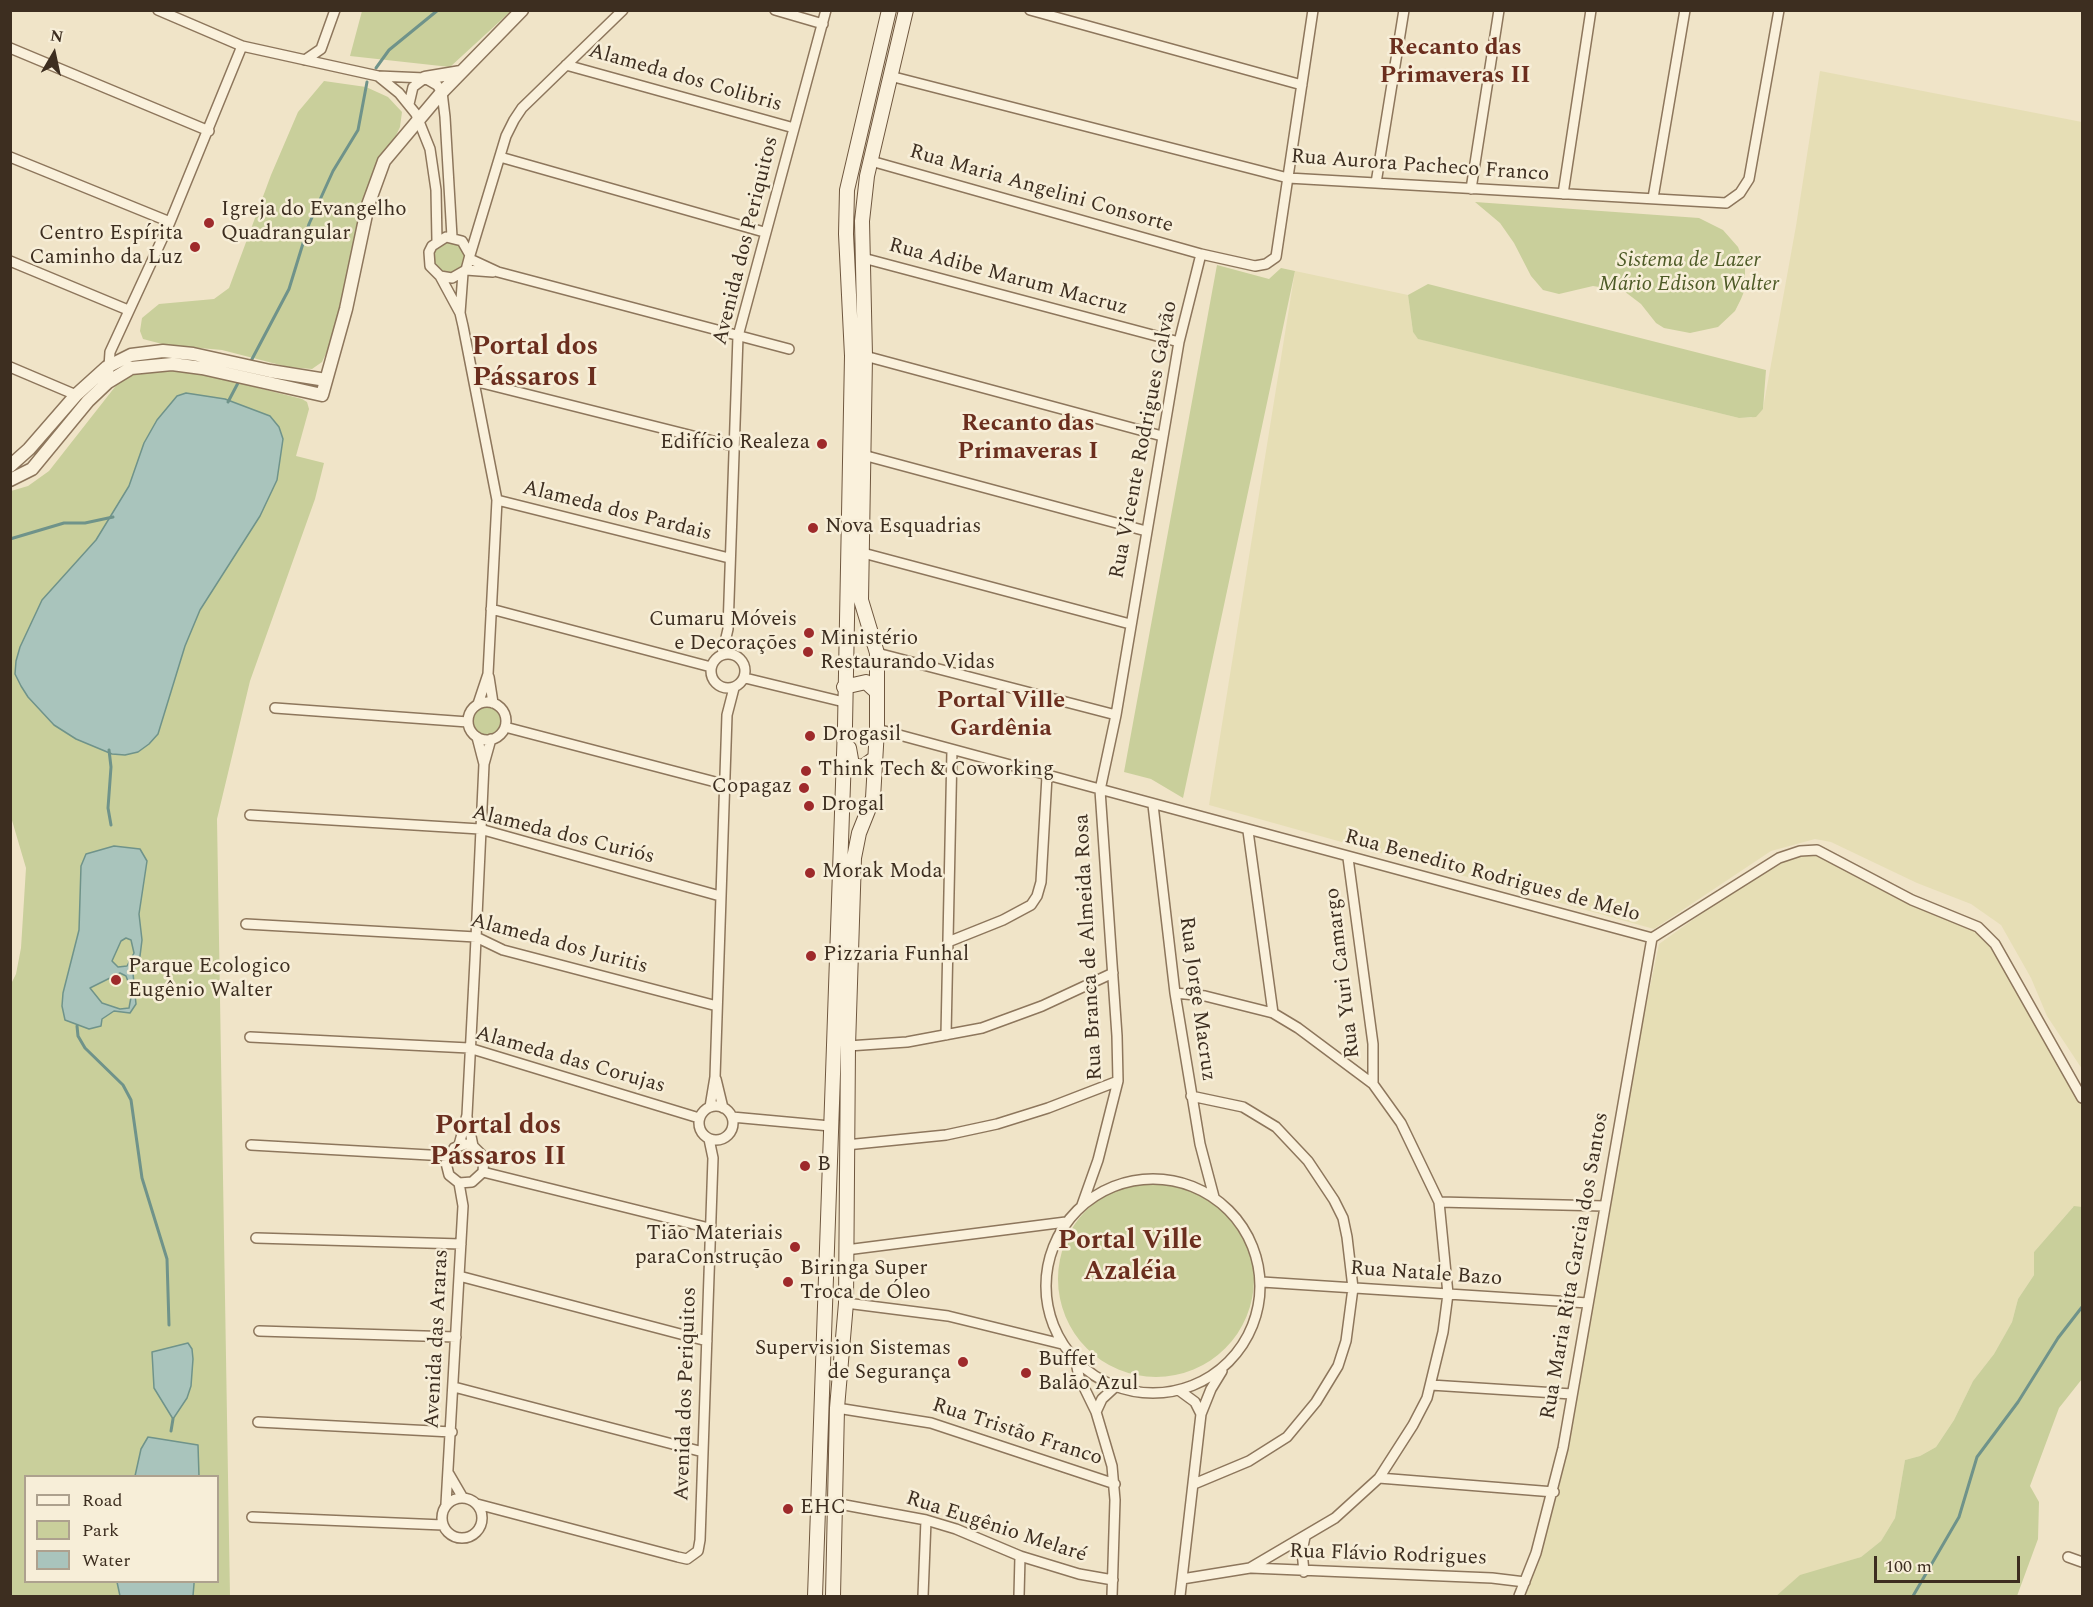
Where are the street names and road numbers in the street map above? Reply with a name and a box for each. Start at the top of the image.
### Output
street label: Alameda dos Colibris [585,39,785,119]
street label: Avenida dos Periquitos [709,134,785,348]
street label: Rua Maria Angelini Consorte [906,140,1176,240]
street label: Rua Aurora Pacheco Franco [1290,145,1550,189]
street label: Rua Adibe Marum Macruz [886,234,1130,322]
street label: Rua Vicente Rodrigues Galvão [1106,299,1184,581]
street label: Alameda dos Pardais [520,476,714,548]
street label: Alameda dos Curiós [469,801,657,871]
street label: Rua Branca de Almeida Rosa [1070,813,1110,1081]
street label: Rua Benedito Rodrigues de Melo [1342,825,1642,929]
street label: Rua Yuri Camargo [1321,886,1367,1060]
street label: Alameda dos Juritis [468,909,650,981]
street label: Rua Jorge Macruz [1172,915,1220,1083]
street label: Alameda das Corujas [472,1022,668,1100]
street label: Rua Maria Rita Garcia dos Santos [1537,1110,1615,1422]
street label: Avenida das Araras [421,1249,455,1429]
street label: Rua Natale Bazo [1349,1257,1503,1293]
street label: Avenida dos Periquitos [671,1286,703,1502]
street label: Rua Tristão Franco [929,1394,1105,1472]
street label: Rua Eugênio Melaré [902,1487,1090,1569]
street label: Rua Flávio Rodrigues [1289,1540,1487,1572]

